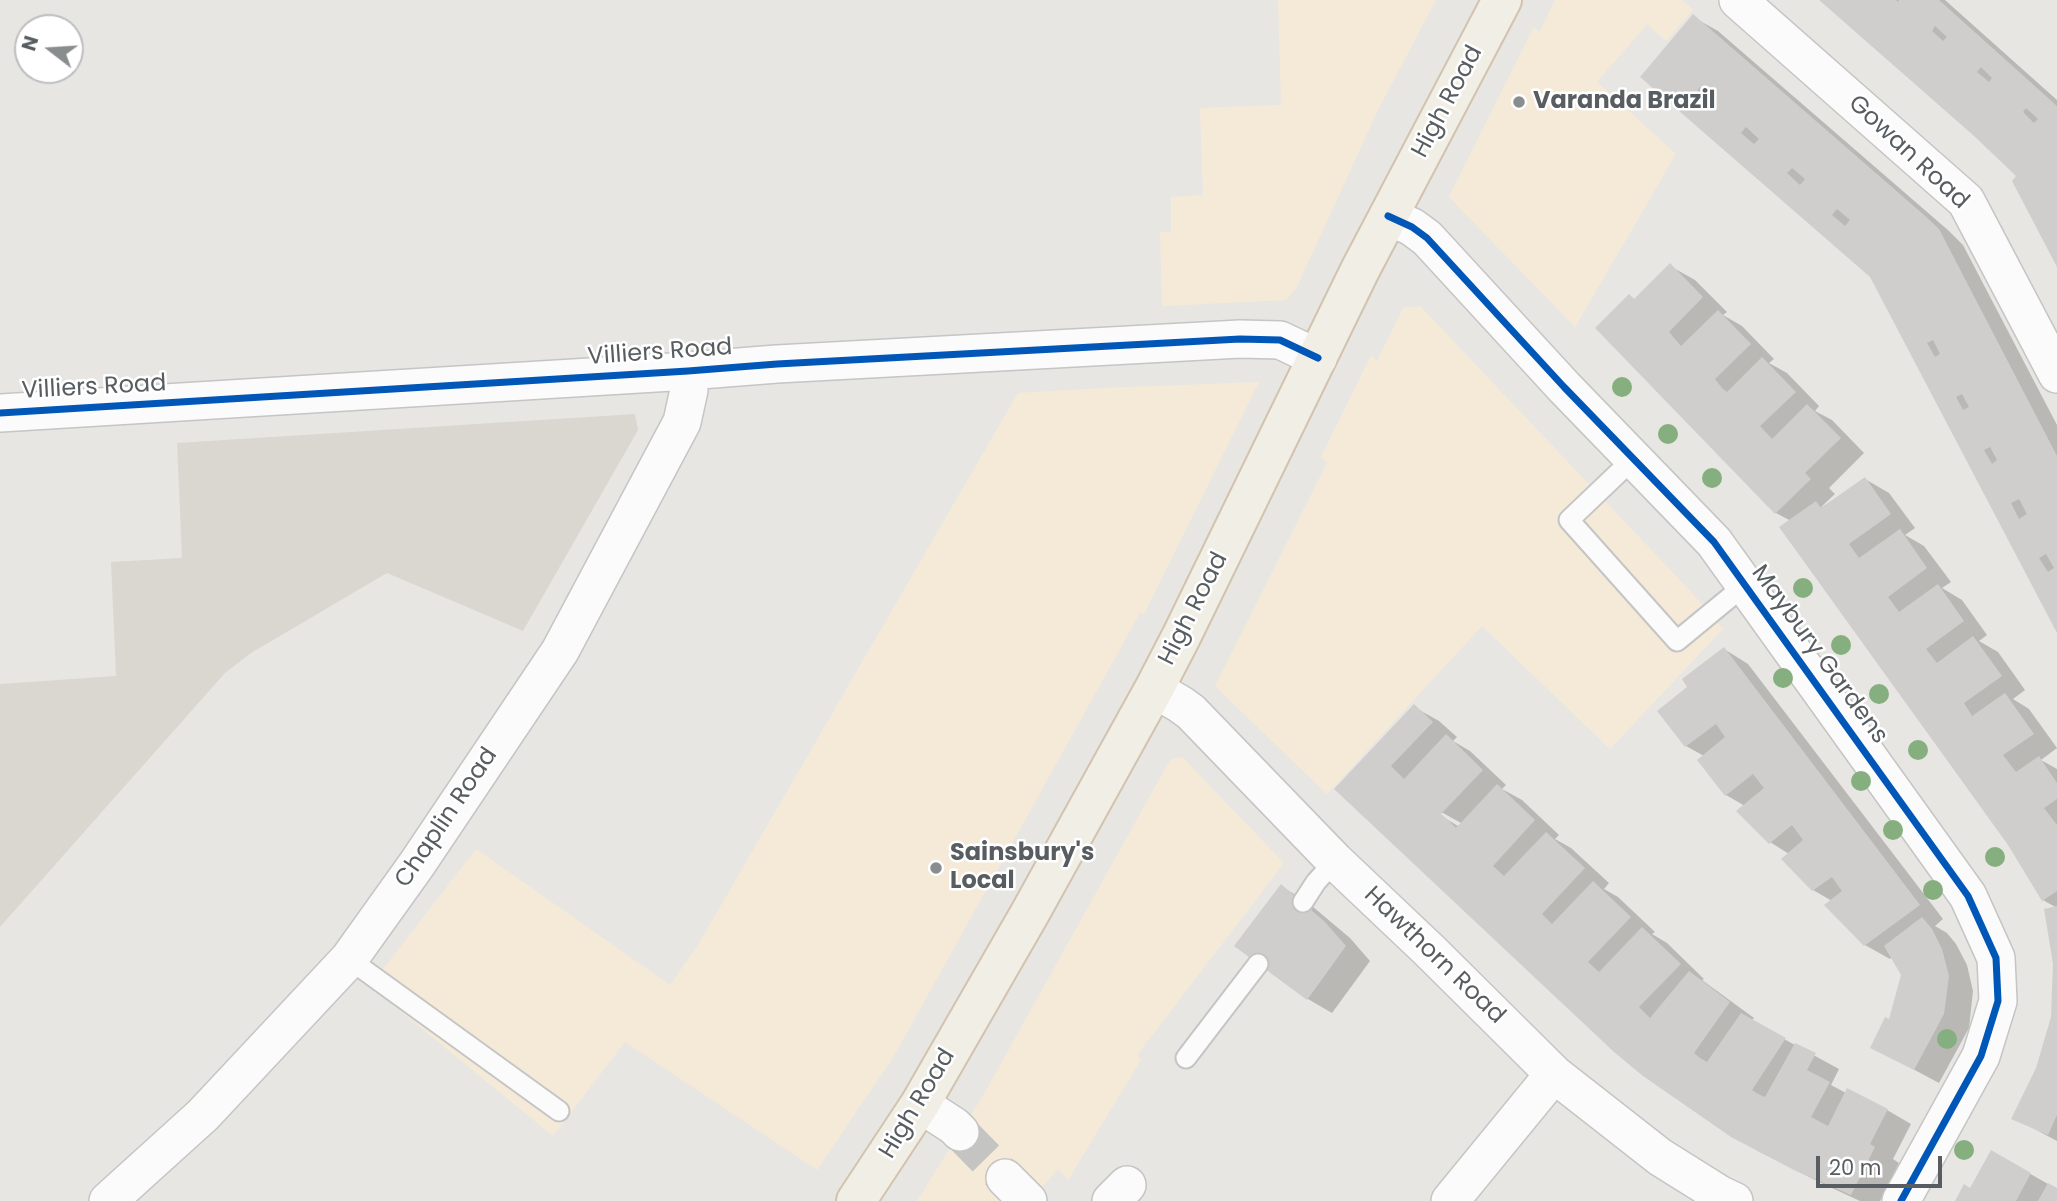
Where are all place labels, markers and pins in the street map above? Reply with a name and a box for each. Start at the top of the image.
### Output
place label: Varanda Brazil [1533,88,1716,116]
marker: Varanda Brazil [1511,94,1527,110]
place label: Sainsbury's Local [950,840,1094,896]
marker: Sainsbury's Local [928,860,944,876]

